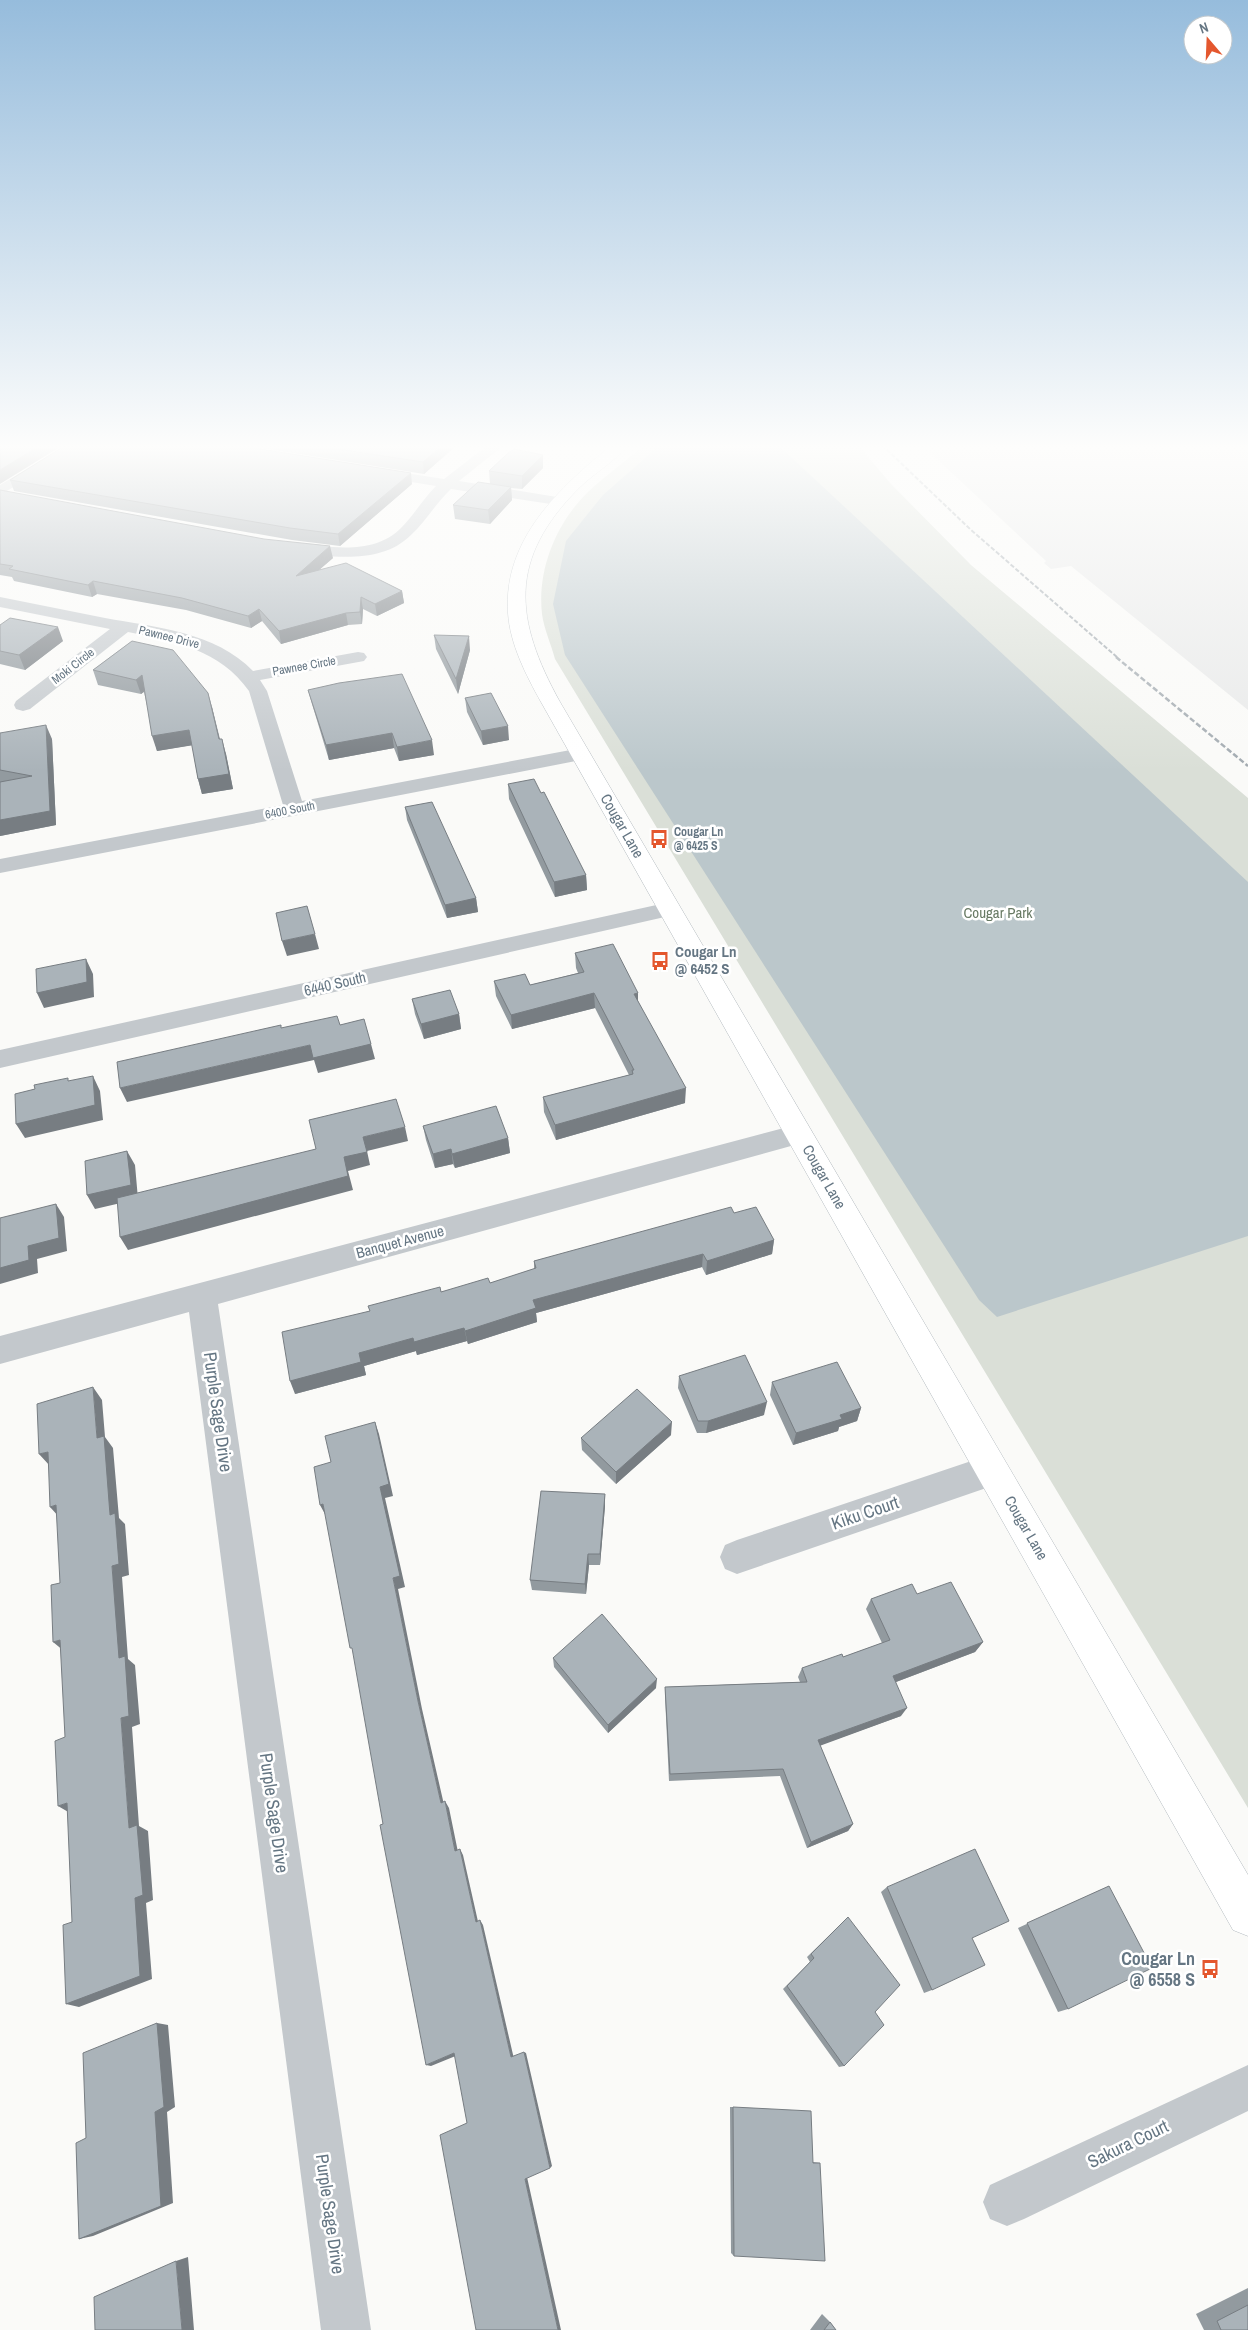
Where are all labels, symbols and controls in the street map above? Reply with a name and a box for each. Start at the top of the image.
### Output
north arrow [1183,15,1233,65]
text: N [1197,18,1211,38]
street label: Pawnee Drive [137,622,201,652]
street label: Moki Circle [48,644,98,688]
street label: Pawnee Circle [271,653,337,679]
street label: Cougar Lane [596,790,649,862]
street label: 6400 South [264,797,316,823]
place label: Cougar Ln @ 6425 S [674,824,723,854]
bus stop icon: Cougar Ln @ 6425 S [648,828,670,850]
park label: Cougar Park [963,902,1033,923]
place label: Cougar Ln @ 6452 S [675,941,737,979]
bus stop icon: Cougar Ln @ 6452 S [649,950,671,972]
street label: 6440 South [302,966,368,1001]
street label: Cougar Lane [798,1141,851,1213]
street label: Banquet Avenue [354,1220,446,1263]
street label: Purple Sage Drive [198,1350,239,1473]
street label: Kiku Court [828,1489,902,1536]
street label: Cougar Lane [1000,1492,1053,1564]
street label: Purple Sage Drive [254,1751,295,1874]
place label: Cougar Ln @ 6558 S [1121,1946,1195,1992]
bus stop icon: Cougar Ln @ 6558 S [1199,1958,1221,1980]
street label: Sakura Court [1083,2113,1172,2174]
street label: Purple Sage Drive [310,2152,351,2275]

